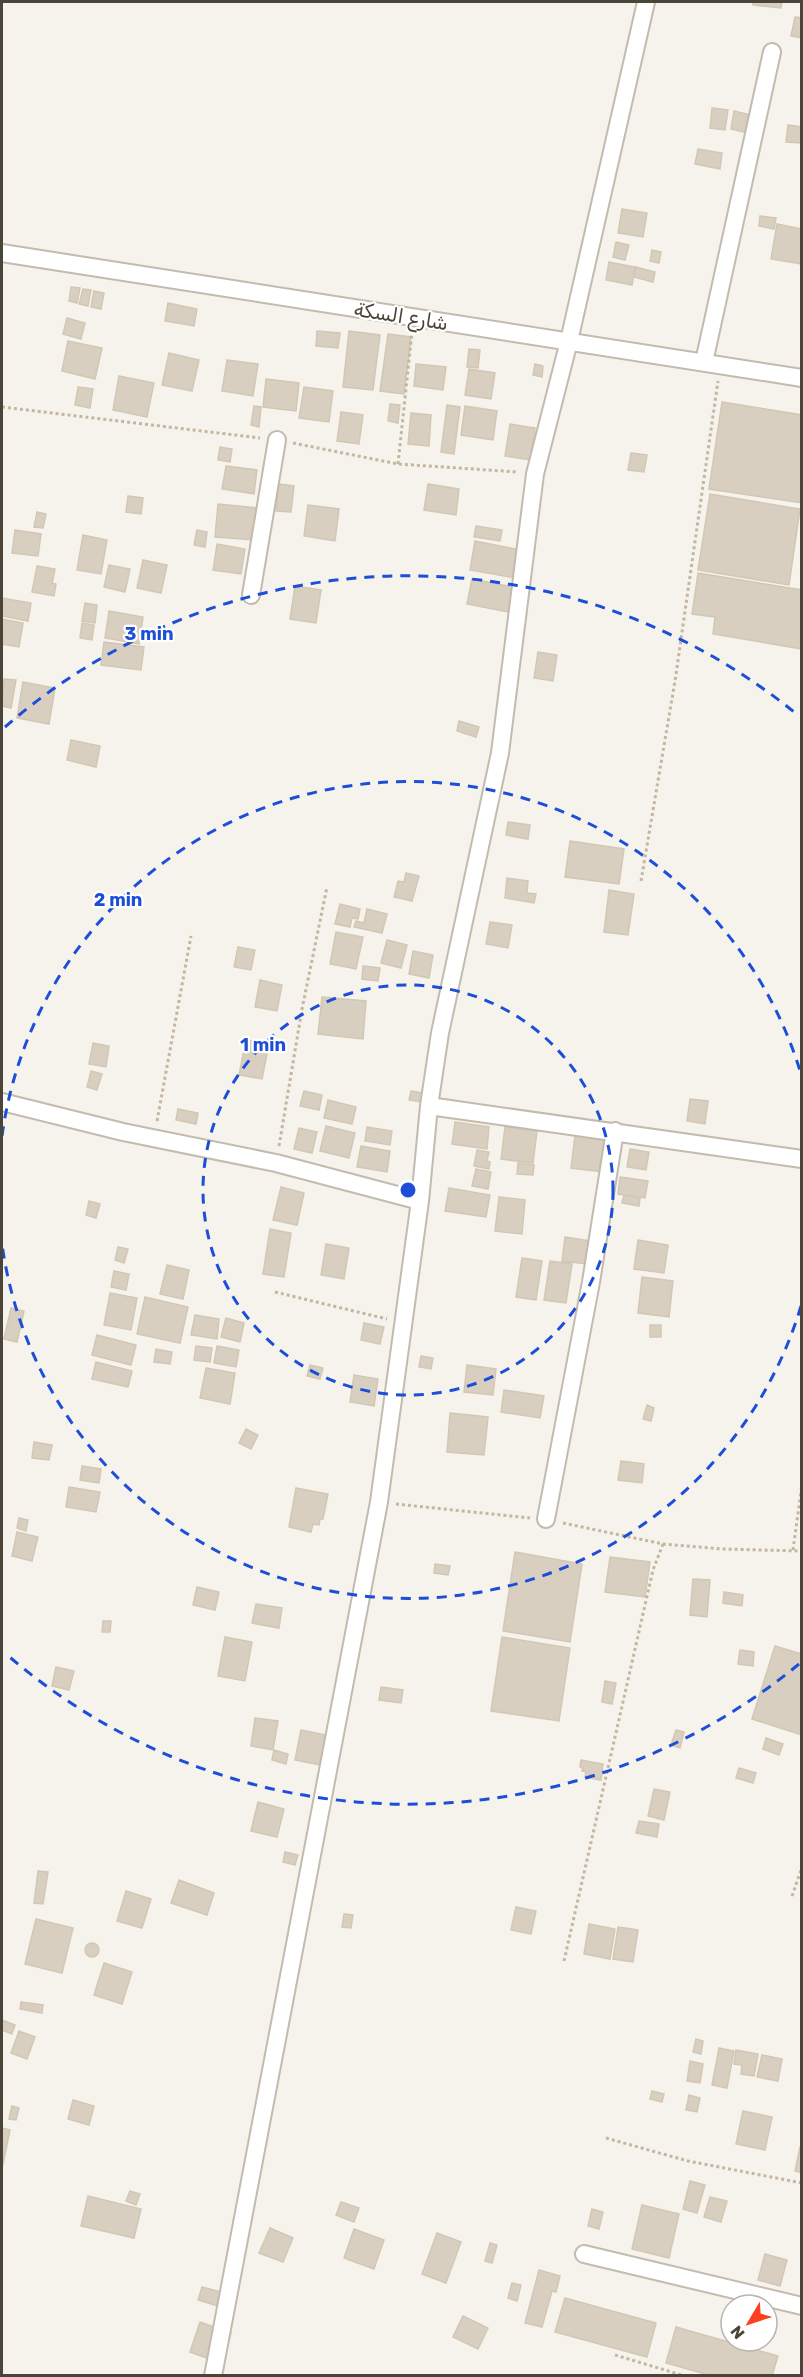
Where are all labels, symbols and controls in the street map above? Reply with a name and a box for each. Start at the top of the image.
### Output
street label: شارع السكة [352,297,450,337]
text: 3 min [125,623,173,645]
text: 2 min [94,889,142,911]
text: 1 min [240,1034,286,1056]
centre of rings [398,1180,418,1200]
north arrow [719,2293,779,2353]
text: N [727,2322,749,2343]

